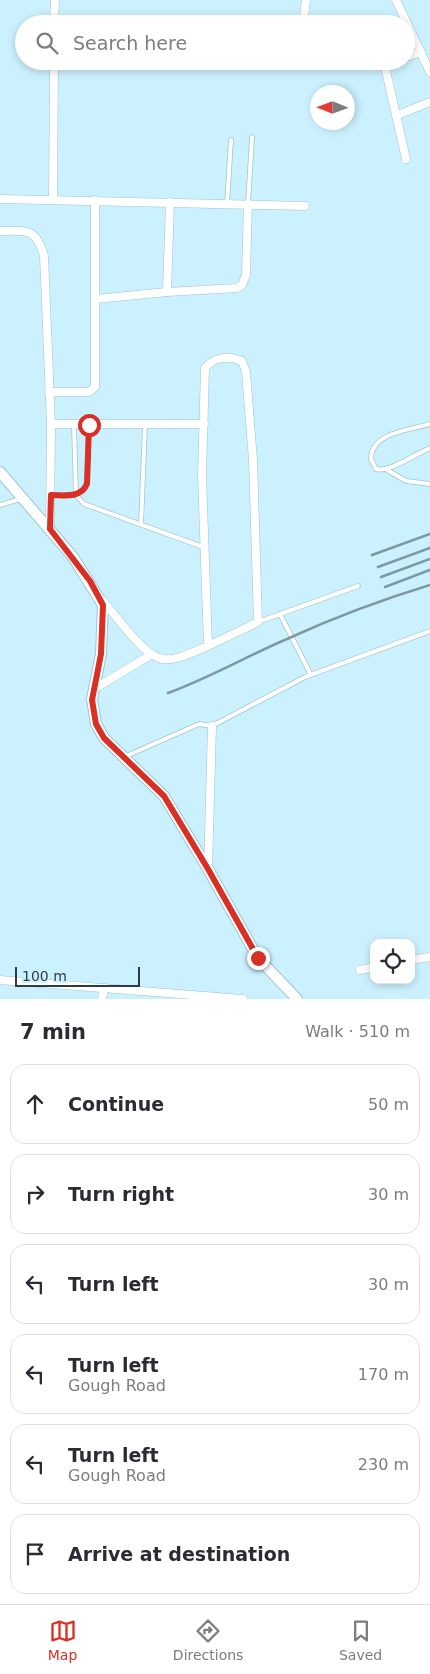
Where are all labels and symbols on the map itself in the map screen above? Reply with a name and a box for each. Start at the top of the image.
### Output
north arrow [310,85,355,130]
route start [78,414,101,437]
route end [247,947,270,970]
scale bar [15,964,140,987]

